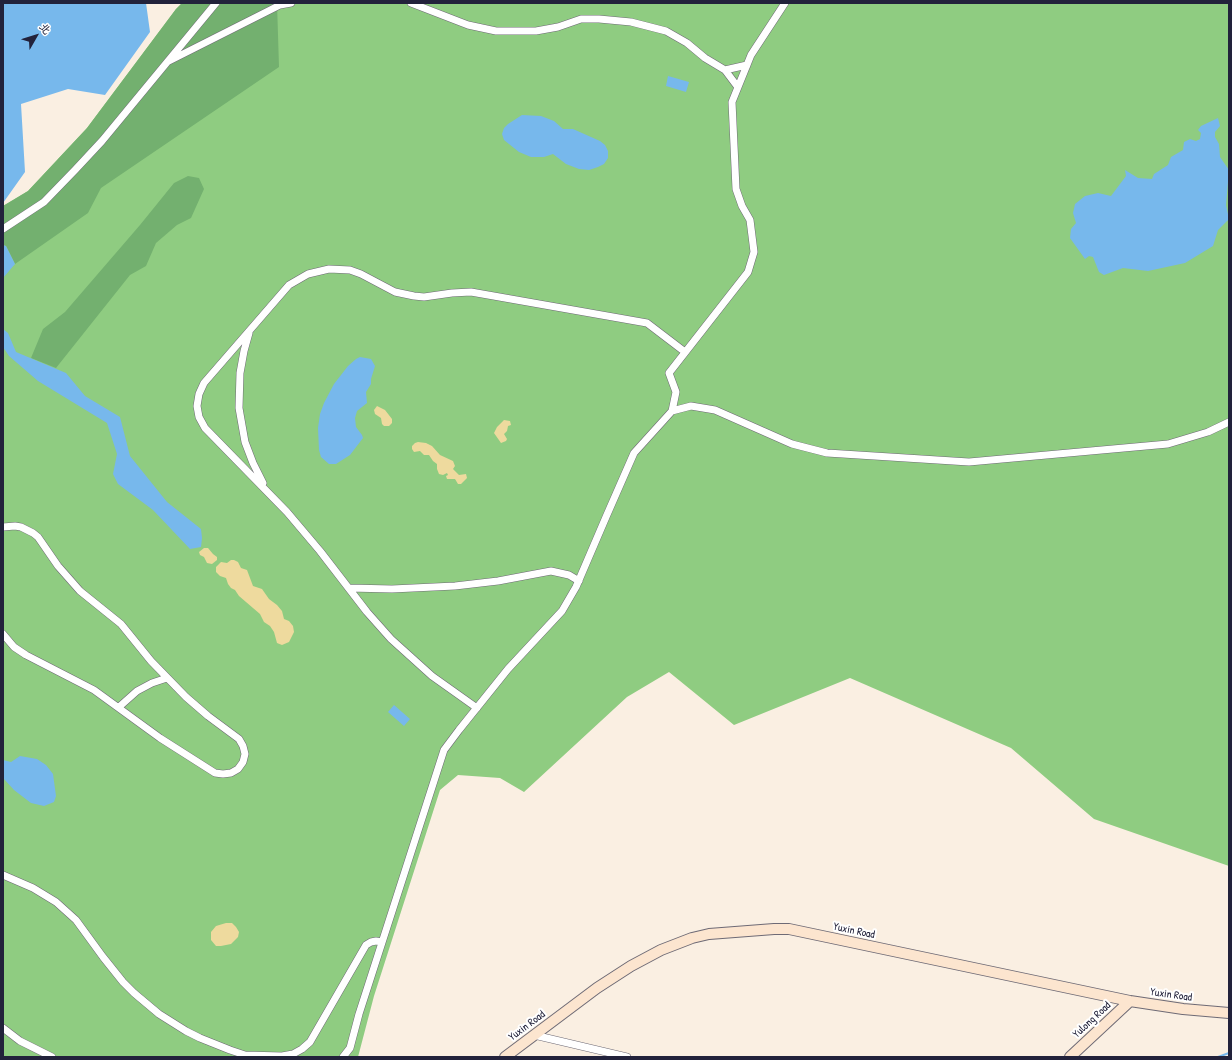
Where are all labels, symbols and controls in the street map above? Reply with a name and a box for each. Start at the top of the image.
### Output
north arrow [16,16,56,56]
text: 北 [36,20,54,37]
street label: Yuxin Road [832,920,876,942]
street label: Yuxin Road [1149,986,1193,1004]
street label: Yulong Road [1070,999,1114,1041]
street label: Yuxin Road [506,1008,548,1044]

